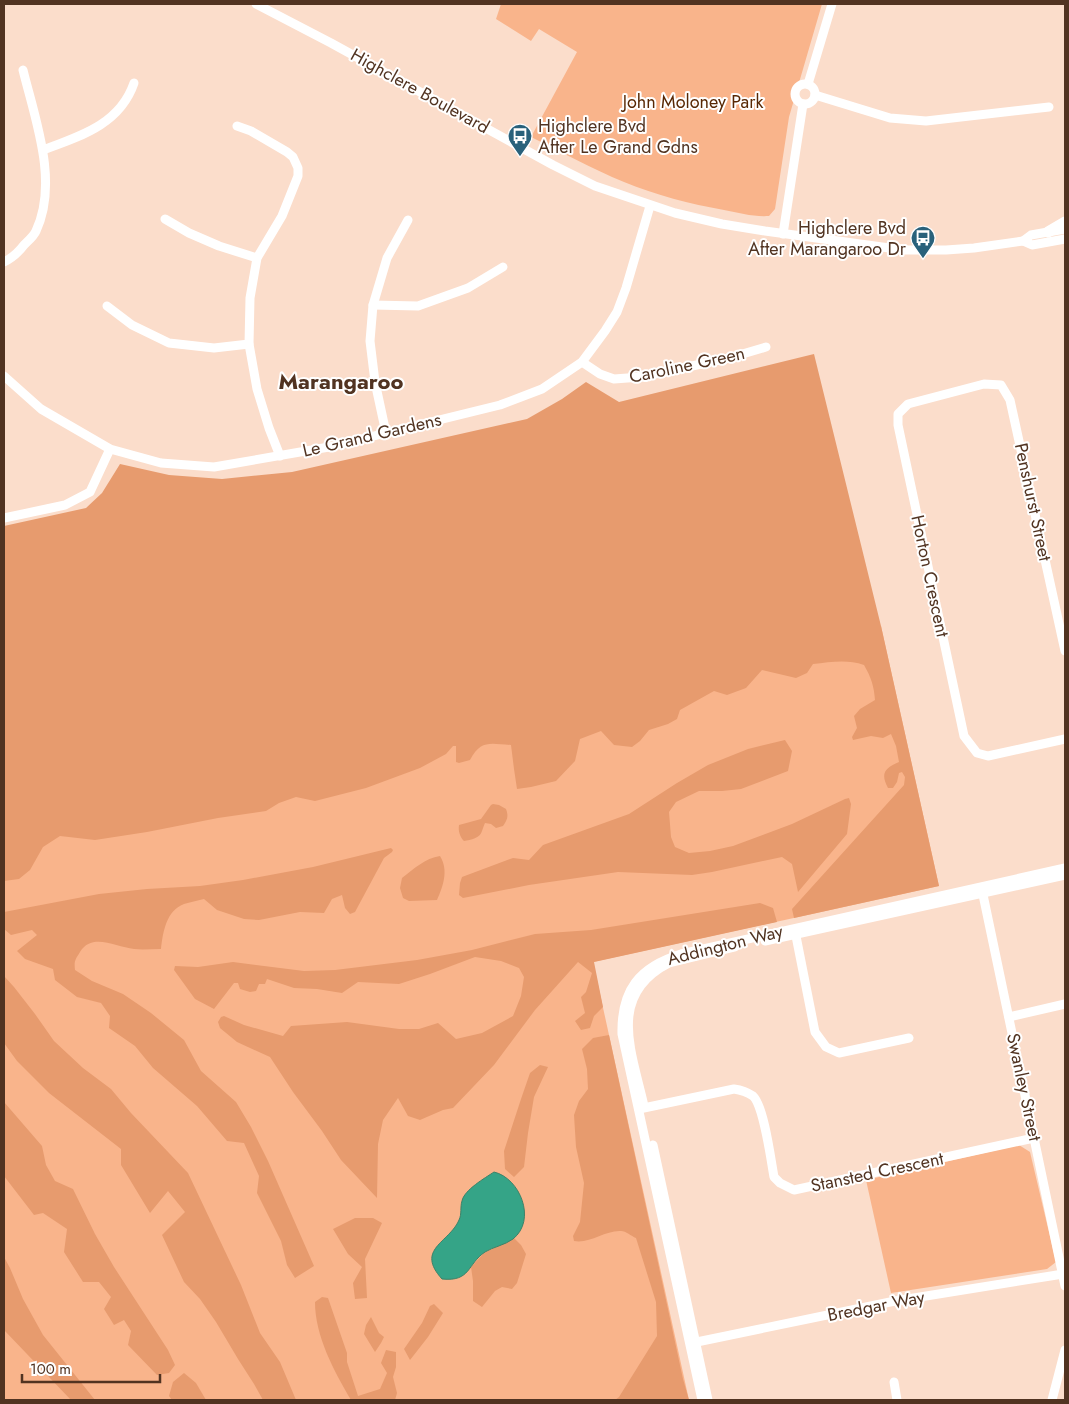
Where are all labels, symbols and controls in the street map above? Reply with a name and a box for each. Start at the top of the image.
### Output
street label: Highclere Boulevard [346,42,494,140]
park label: John Moloney Park [621,89,763,115]
place label: Highclere Bvd After Le Grand Gdns [538,113,698,160]
bus stop icon: Highclere Bvd After Le Grand Gdns [507,123,533,157]
place label: Highclere Bvd After Marangaroo Dr [748,215,907,262]
bus stop icon: Highclere Bvd After Marangaroo Dr [910,225,936,259]
street label: Caroline Green [627,340,747,390]
district label: Marangaroo [279,365,403,397]
street label: Le Grand Gardens [300,406,444,464]
street label: Penshurst Street [1008,440,1058,564]
street label: Horton Crescent [904,513,956,640]
street label: Addington Way [664,918,786,972]
street label: Swanley Street [1000,1031,1048,1144]
street label: Stansted Crescent [808,1145,946,1199]
street label: Bredgar Way [825,1284,927,1328]
scale bar [22,1352,160,1384]
text: 100 m [30,1358,71,1380]

